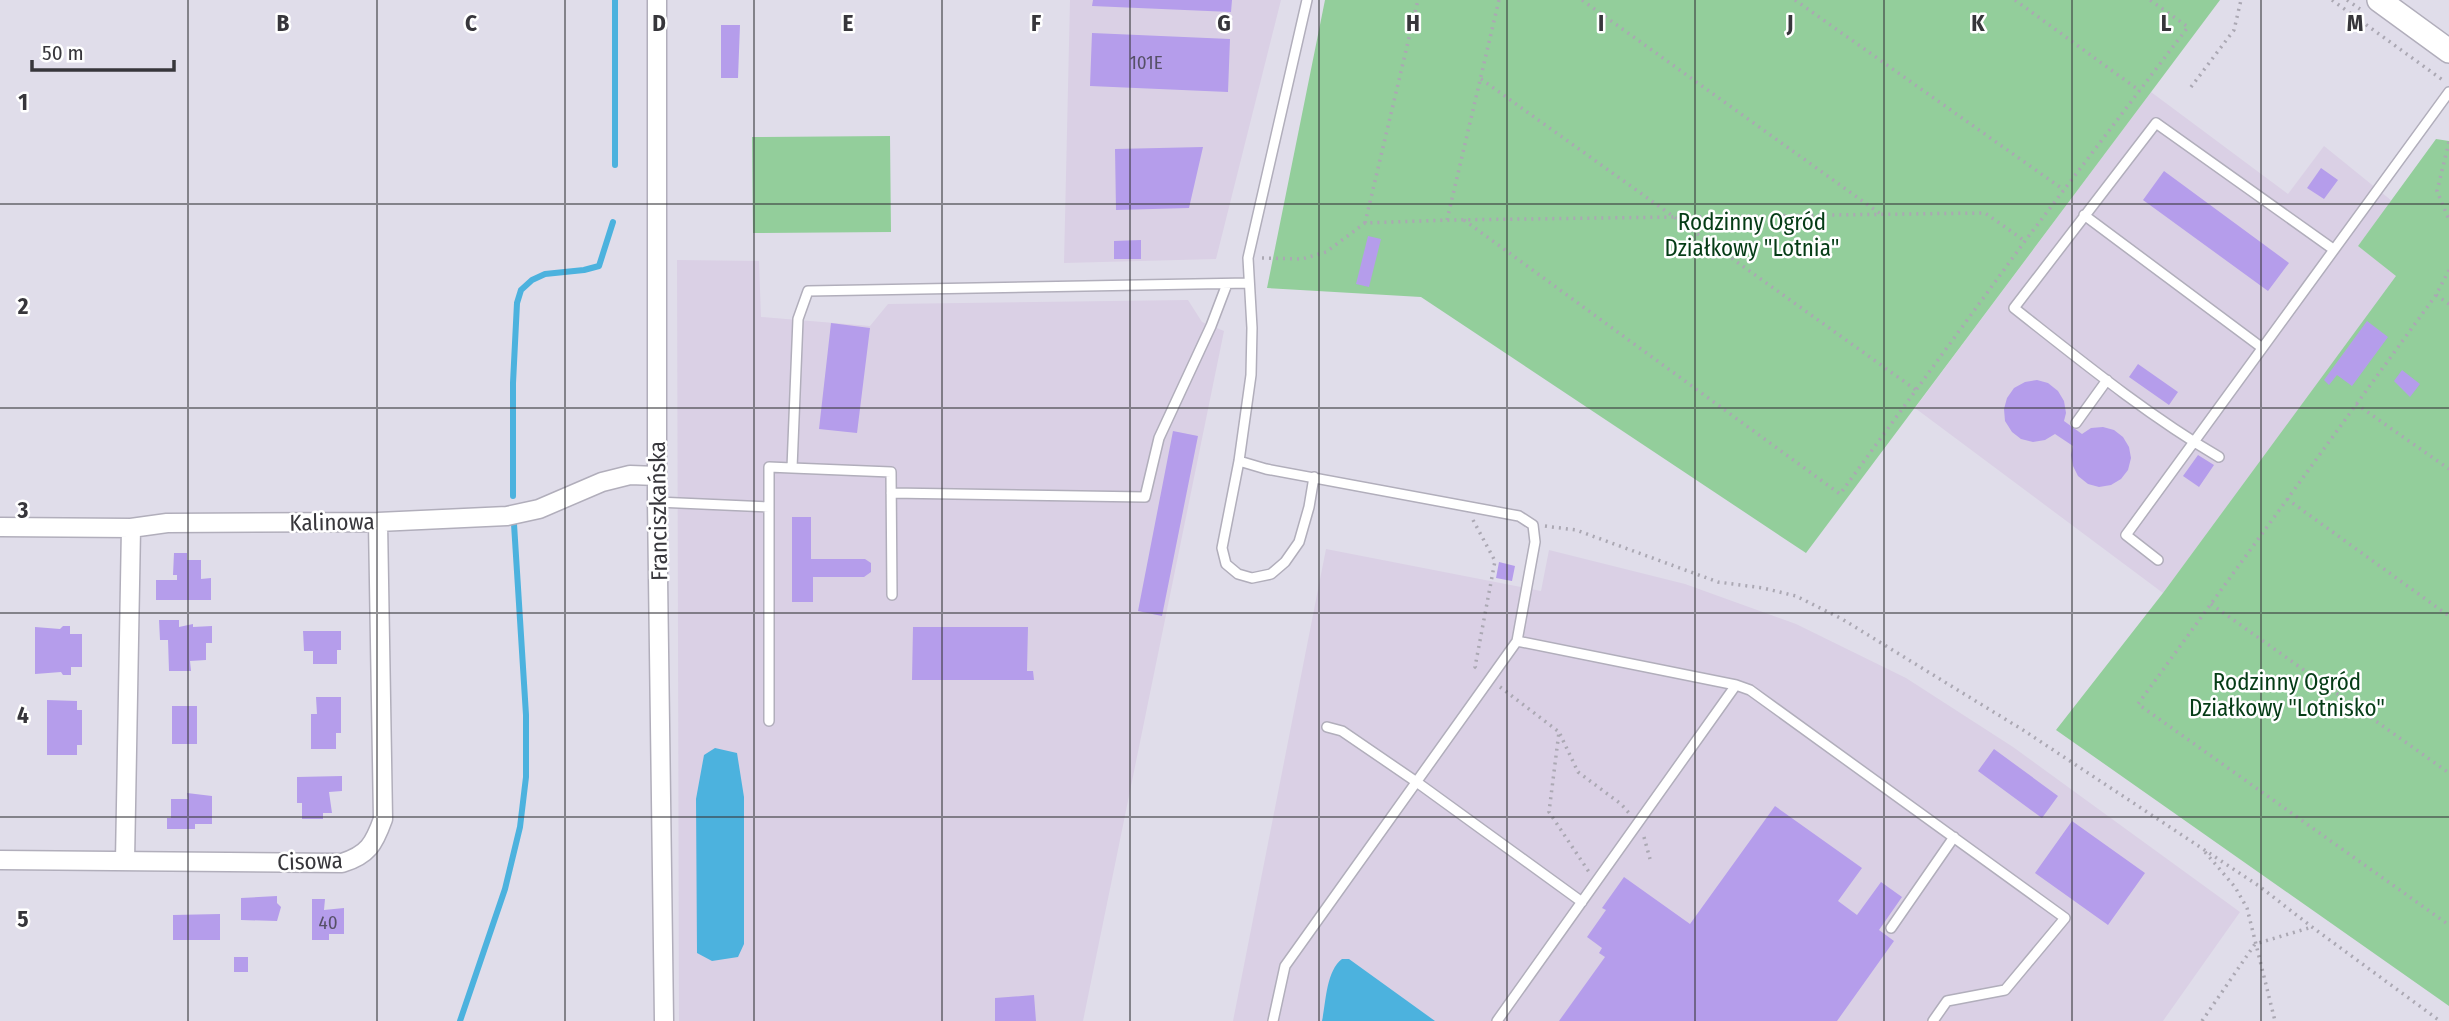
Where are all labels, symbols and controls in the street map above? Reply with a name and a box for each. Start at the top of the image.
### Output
text: B [277,9,290,37]
text: C [465,9,477,37]
text: D [652,9,666,37]
text: E [843,9,854,37]
text: F [1031,9,1041,37]
text: G [1217,9,1231,37]
text: H [1406,9,1420,37]
text: I [1598,9,1604,37]
text: J [1786,9,1793,37]
text: K [1971,9,1985,37]
text: L [2161,9,2172,37]
text: M [2347,9,2363,37]
scale bar [32,28,173,72]
text: 50 m [42,40,84,66]
house number: 101E [1129,51,1163,74]
text: 1 [18,88,28,116]
park label: Rodzinny Ogród Działkowy "Lotnia" [1665,208,1839,262]
text: 2 [17,292,29,320]
street label: Franciszkańska [643,441,673,581]
text: 3 [17,496,29,524]
street label: Kalinowa [289,507,375,537]
park label: Rodzinny Ogród Działkowy "Lotnisko" [2189,668,2385,722]
text: 4 [17,701,29,729]
street label: Cisowa [277,846,343,876]
text: 5 [17,905,29,933]
house number: 40 [318,911,338,934]

